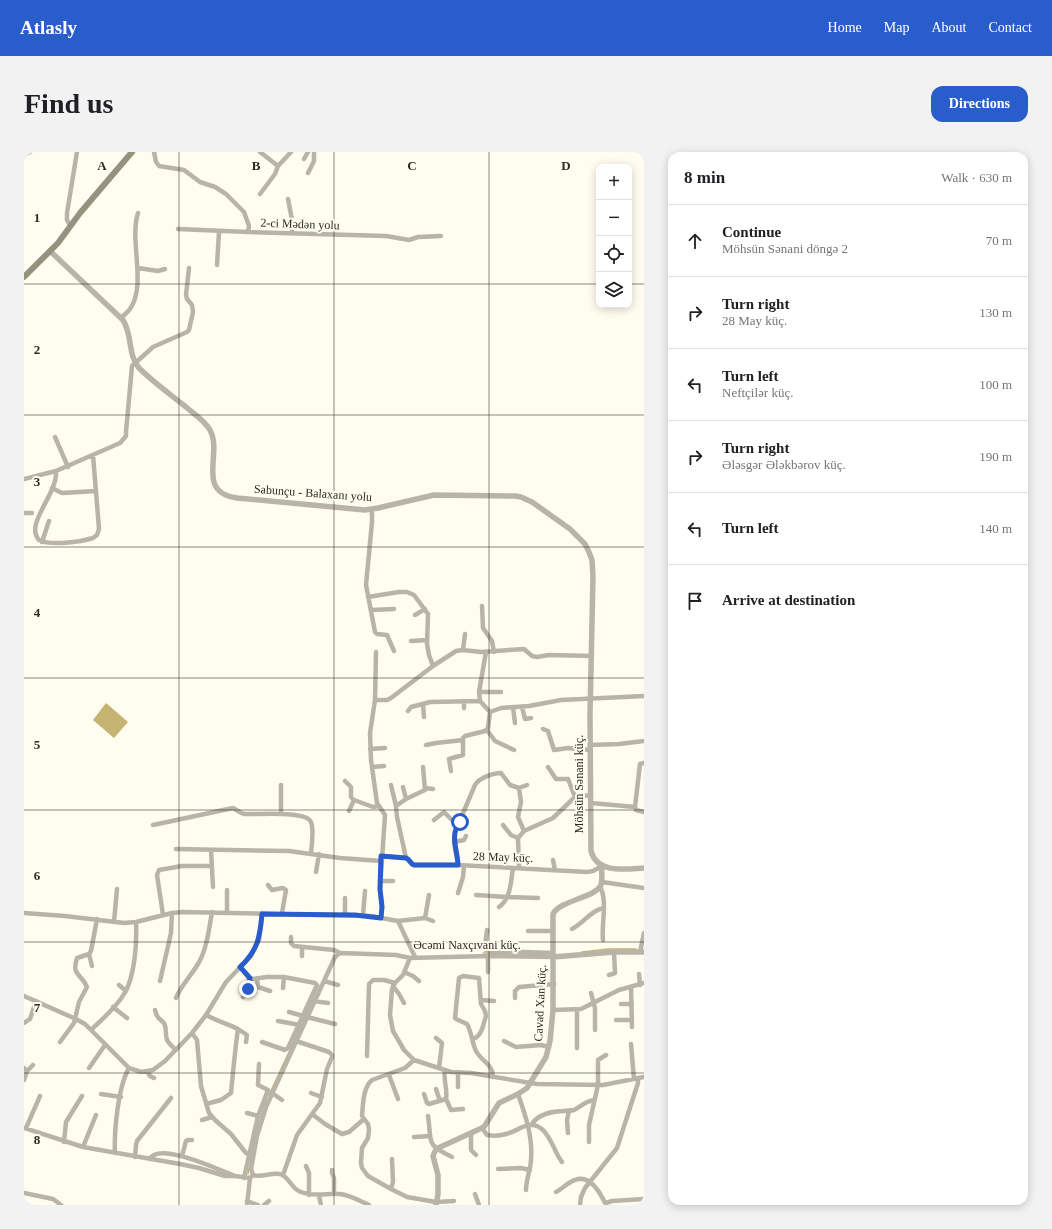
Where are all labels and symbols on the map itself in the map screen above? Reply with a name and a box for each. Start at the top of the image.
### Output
text: A [97,158,107,173]
text: B [252,158,261,173]
text: C [407,158,417,173]
text: D [561,158,571,173]
text: 1 [34,210,40,225]
street label: 2-ci Mədən yolu [260,216,340,232]
text: 2 [34,342,40,357]
text: 3 [34,474,41,489]
street label: Sabunçu - Balaxanı yolu [253,482,373,504]
text: 4 [34,605,41,620]
street label: Möhsün Sənani küç. [572,735,586,833]
text: 5 [34,737,41,752]
route start [451,813,469,831]
street label: 28 May küç. [473,849,533,865]
text: 6 [34,868,41,883]
street label: Əcəmi Naxçıvani küç. [413,938,521,952]
street label: Cavad Xan küç. [531,964,549,1042]
route end [239,980,257,998]
text: 7 [34,1000,41,1015]
text: 8 [34,1132,41,1147]

